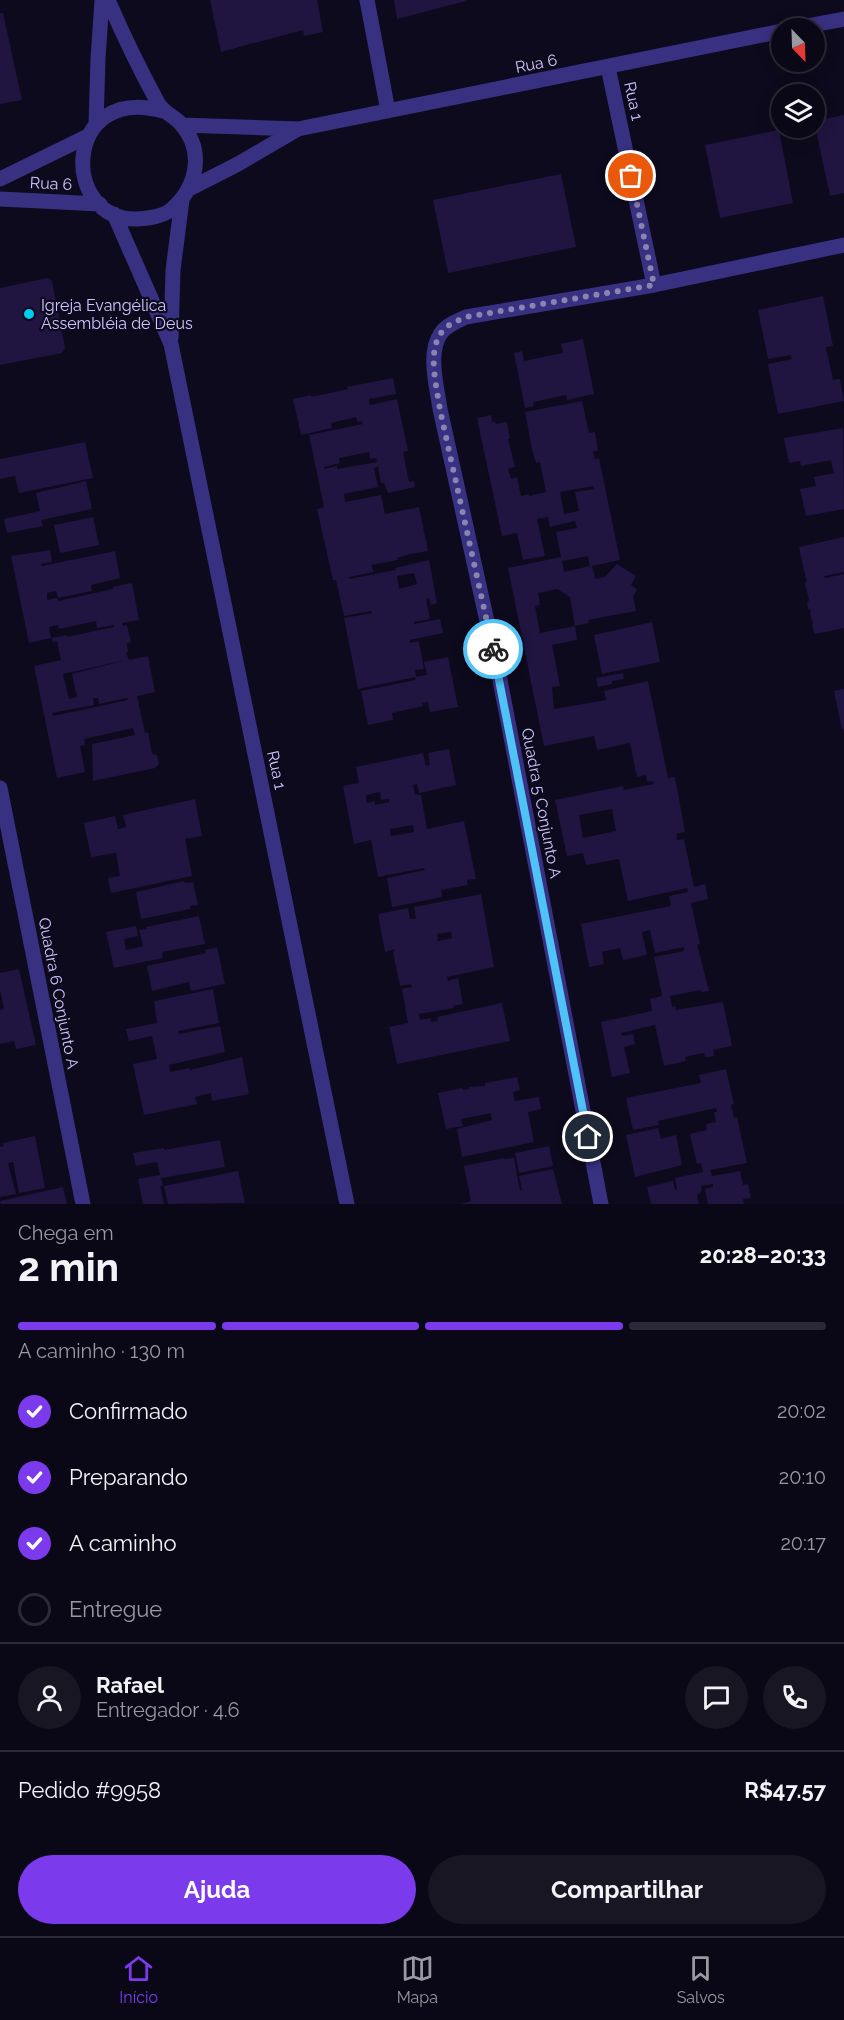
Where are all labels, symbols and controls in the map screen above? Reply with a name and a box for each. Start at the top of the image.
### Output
north arrow [771,18,825,72]
map controls [771,18,825,138]
street label: Rua 6 [514,50,559,77]
street label: Rua 1 [620,80,647,123]
button: layers [771,84,825,138]
pin [605,150,656,201]
icon: bag [614,159,647,192]
street label: Rua 6 [29,173,73,194]
place label: Igreja Evangélica Assembléia de Deus [41,296,193,333]
marker: Igreja Evangélica Assembléia de Deus [22,307,36,321]
courier [463,619,523,679]
icon: bike [477,633,510,666]
street label: Quadra 5 Conjunto A [518,726,565,880]
street label: Rua 1 [263,749,290,792]
street label: Quadra 6 Conjunto A [35,916,83,1070]
pin [562,1111,613,1162]
icon: home [571,1120,604,1153]
text: Chega em [18,1221,114,1245]
text: 20:28–20:33 [700,1242,826,1268]
text: 2 min [18,1244,119,1290]
text: A caminho · 130 m [18,1339,185,1363]
icon: check [18,1395,51,1428]
text: Confirmado [69,1398,188,1424]
text: 20:02 [777,1399,826,1423]
icon: check [18,1461,51,1494]
text: Preparando [69,1464,188,1490]
text: 20:10 [779,1465,826,1489]
icon: check [18,1527,51,1560]
text: A caminho [69,1530,177,1556]
text: 20:17 [780,1531,826,1555]
text: Entregue [69,1596,162,1622]
button: person [18,1666,81,1729]
button: chat [685,1666,748,1729]
button: phone [763,1666,826,1729]
text: Rafael [96,1672,164,1698]
text: Entregador · 4.6 [96,1698,240,1722]
text: Pedido #9958 [18,1777,161,1803]
text: R$47.57 [744,1777,826,1803]
button: Ajuda [18,1855,416,1924]
button: Compartilhar [428,1855,826,1924]
tab: Início [119,1952,158,2007]
tab: Mapa [397,1952,438,2007]
tab: Salvos [677,1952,725,2007]

